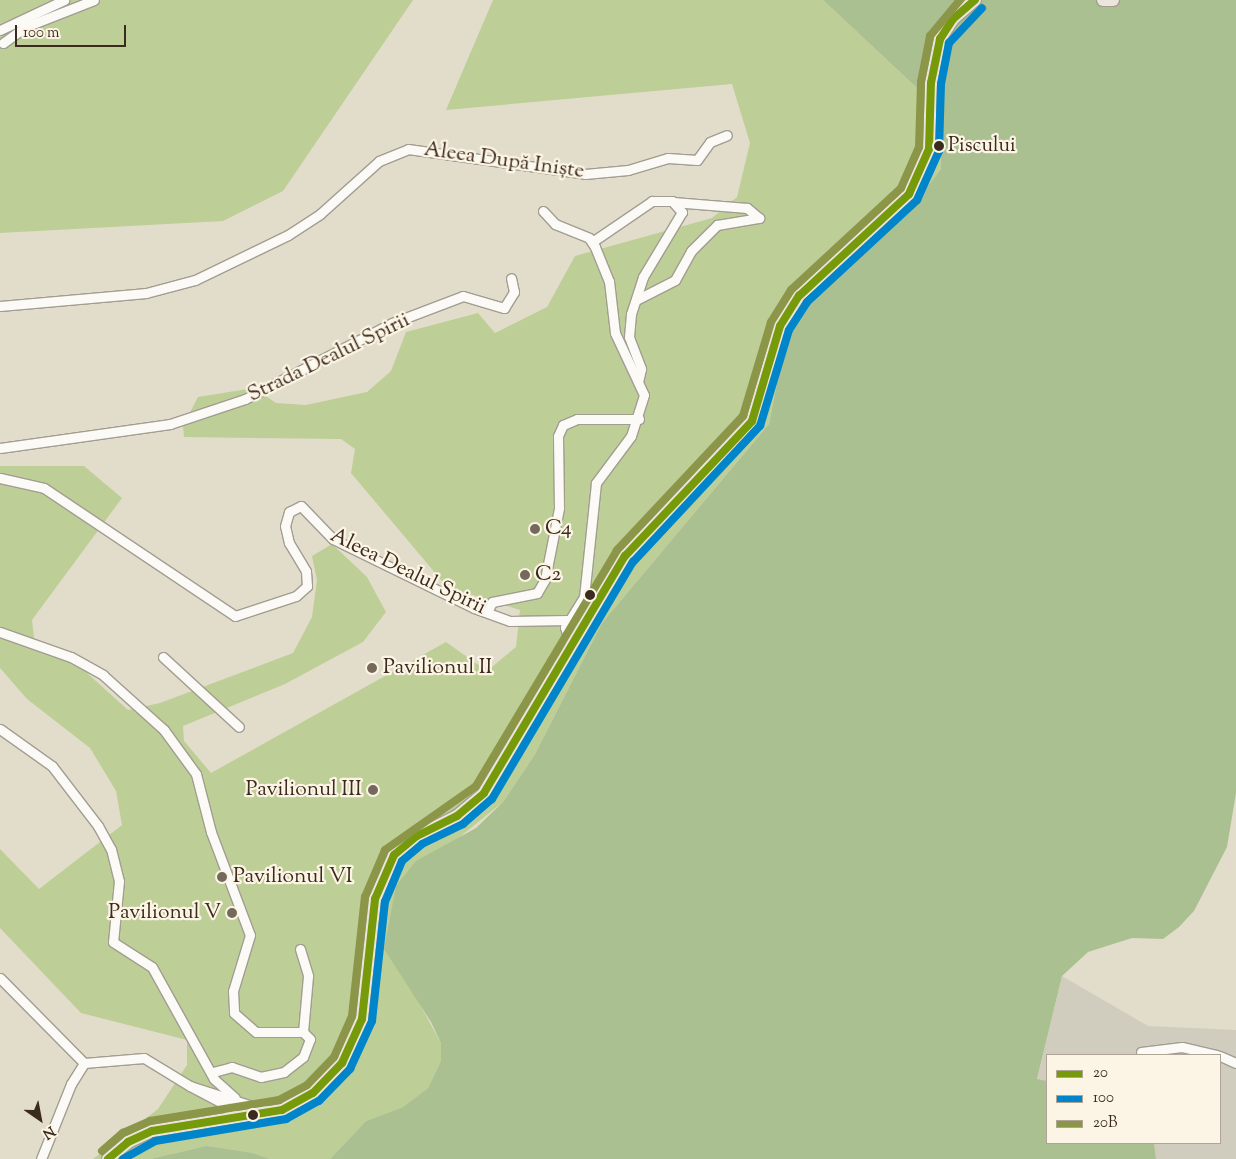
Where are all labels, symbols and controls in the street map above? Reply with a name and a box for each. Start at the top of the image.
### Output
scale bar [18,15,129,47]
text: 100 m [23,23,59,44]
place label: Piscului [948,134,1016,158]
street label: Aleea După Iniște [422,137,586,185]
marker: Piscului [934,141,944,151]
street label: Strada Dealul Spirii [244,308,414,408]
place label: C4 [545,516,572,542]
street label: Aleea Dealul Spirii [326,523,490,621]
marker: C4 [529,523,541,535]
place label: C2 [535,562,561,588]
marker: C2 [519,569,531,581]
unlabelled marker [585,590,595,600]
place label: Pavilionul II [383,655,492,681]
marker: Pavilionul II [365,661,379,675]
place label: Pavilionul III [246,777,362,803]
marker: Pavilionul III [366,783,380,797]
place label: Pavilionul VI [233,864,353,890]
marker: Pavilionul VI [215,870,229,884]
place label: Pavilionul V [108,900,221,926]
marker: Pavilionul V [225,906,239,920]
legend [1046,1054,1221,1144]
text: 20 [1093,1063,1108,1084]
text: 100 [1093,1088,1114,1109]
north arrow [15,1094,65,1144]
unlabelled marker [248,1110,258,1120]
text: 20B [1093,1113,1117,1134]
text: N [38,1120,58,1143]

